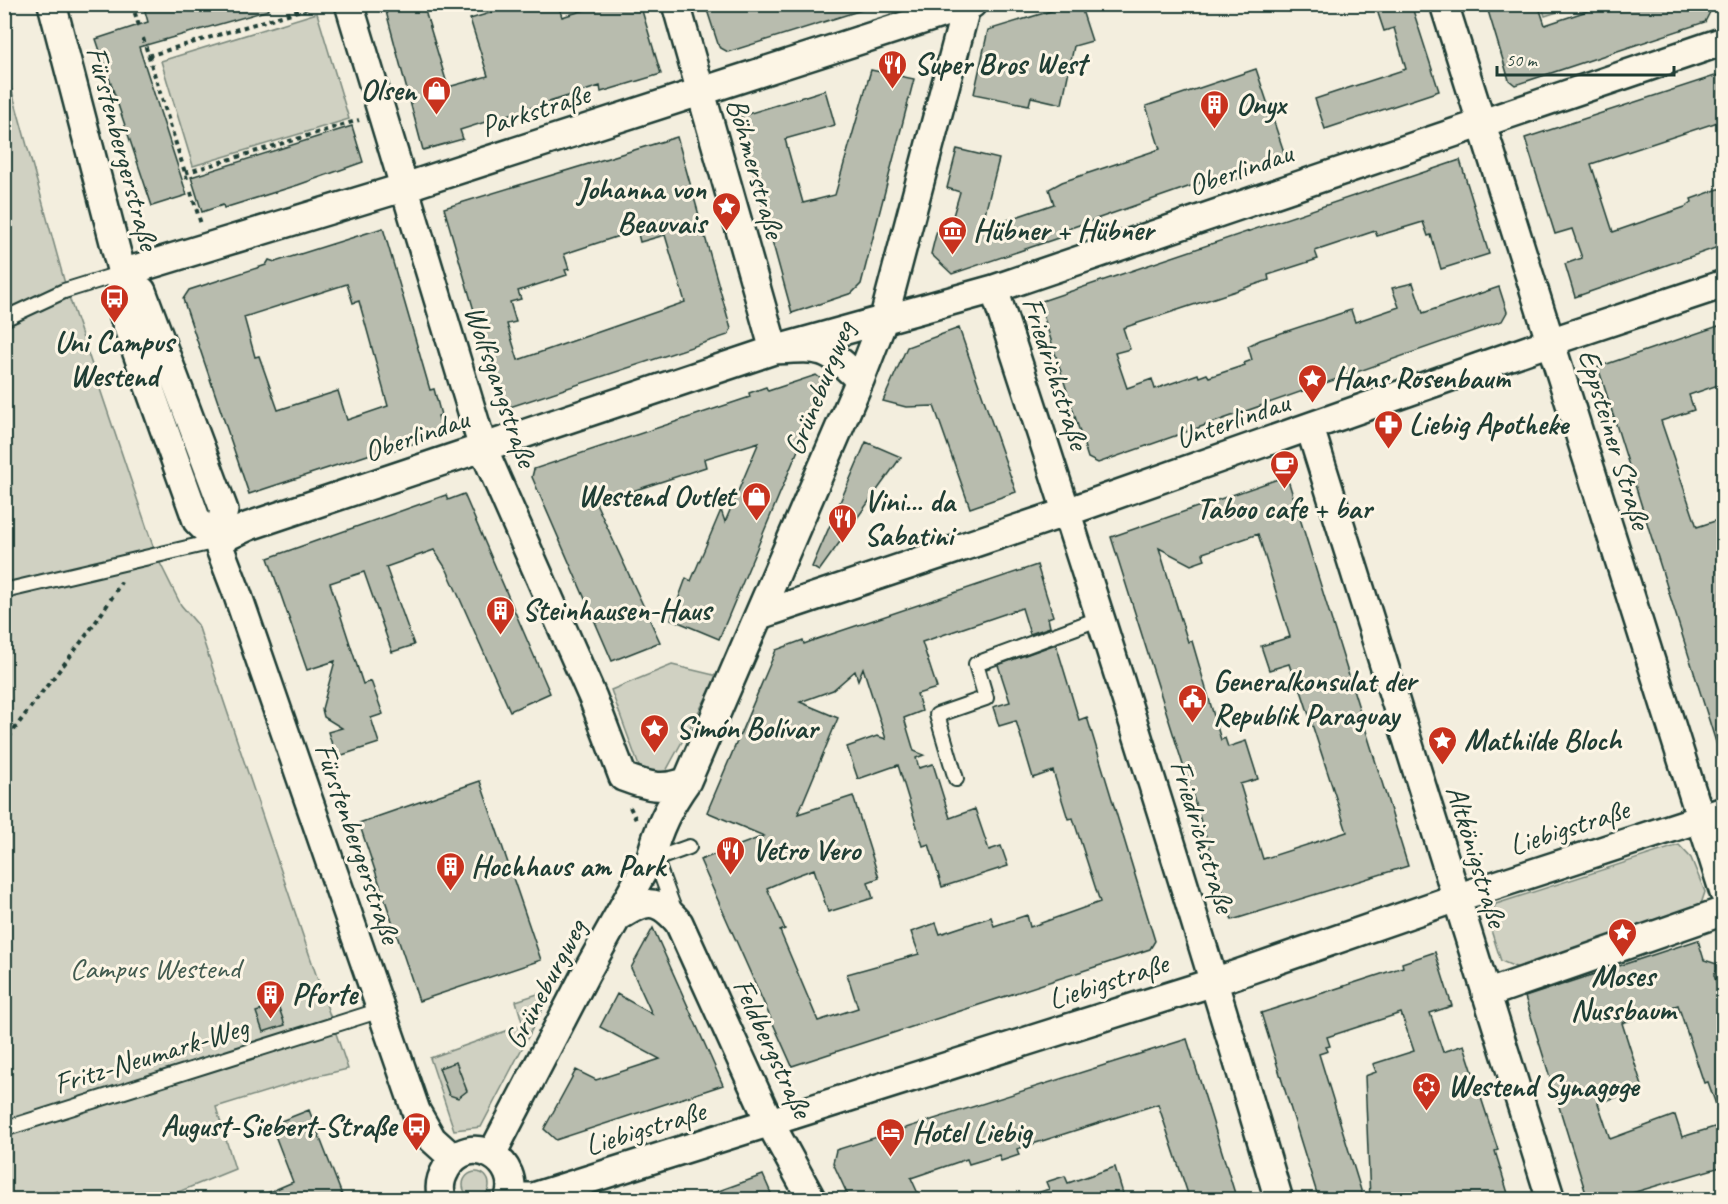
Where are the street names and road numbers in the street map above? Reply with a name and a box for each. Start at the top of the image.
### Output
street label: Fürstenbergerstraße [78,42,169,256]
street label: Parkstraße [476,74,596,145]
street label: Böhmerstraße [718,94,795,244]
street label: Oberlindau [1183,133,1299,205]
street label: Friedrichstraße [1014,292,1099,456]
street label: Wolfsgangstraße [456,300,547,474]
street label: Grüneburgweg [775,313,864,461]
street label: Eppsteiner Straße [1570,344,1661,536]
street label: Unterlindau [1170,382,1296,457]
street label: Oberlindau [359,399,475,471]
street label: Fürstenbergerstraße [306,738,411,950]
street label: Friedrichstraße [1162,755,1245,919]
street label: Altkönigstraße [1437,781,1517,934]
street label: Liebigstraße [1504,789,1636,864]
street label: Grüneburgweg [495,911,596,1055]
street label: Liebigstraße [1043,943,1175,1018]
street label: Feldbergstraße [724,972,823,1126]
street label: Fritz-Neumark-Weg [49,1007,254,1103]
street label: Liebigstraße [580,1091,712,1164]

